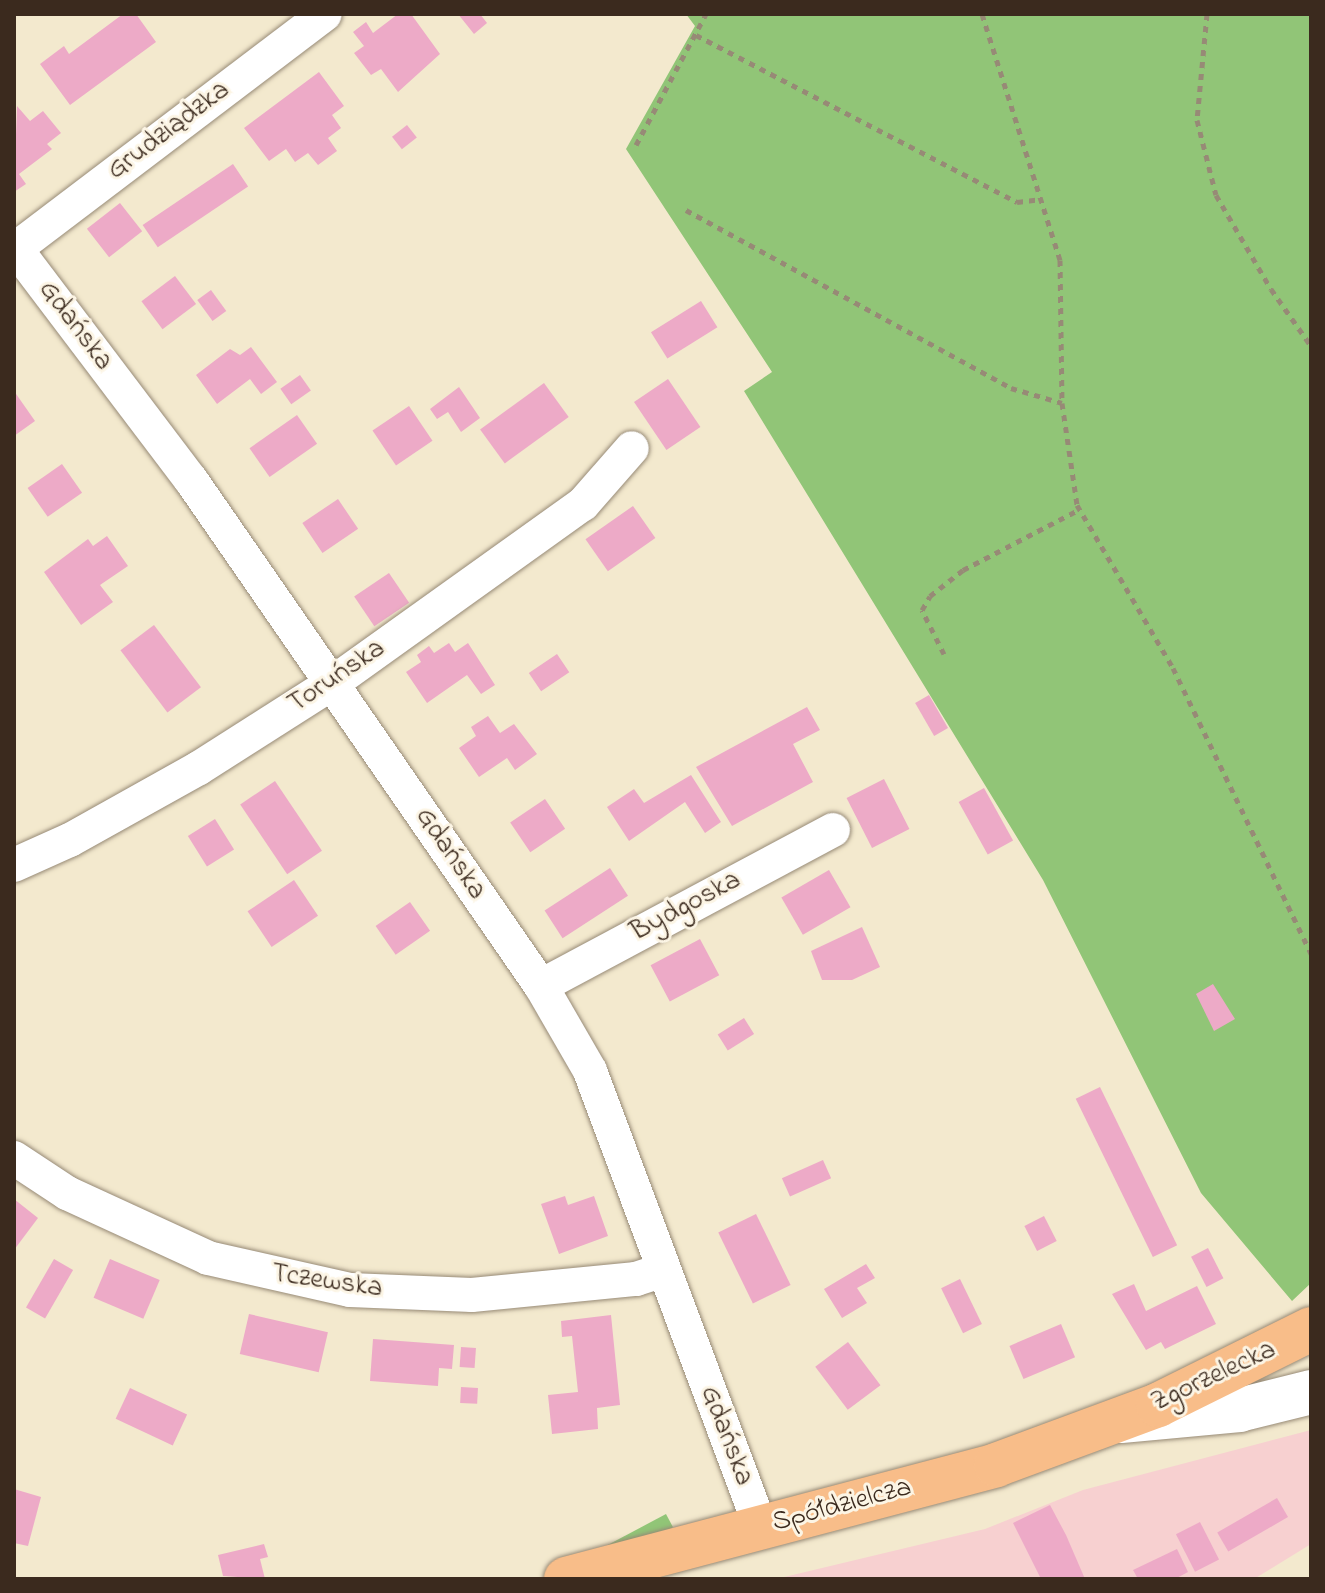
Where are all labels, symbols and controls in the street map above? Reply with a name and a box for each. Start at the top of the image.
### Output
street label: Grudziądzka [101,74,237,188]
street label: Gdańska [30,274,120,378]
street label: Toruńska [282,632,392,722]
street label: Gdańska [407,802,493,906]
street label: Bydgoska [625,864,747,950]
street label: Tczewska [269,1258,385,1306]
street label: Zgorzelecka [1147,1334,1281,1420]
street label: Gdańska [692,1382,760,1490]
street label: Spółdzielcza [769,1471,915,1541]

